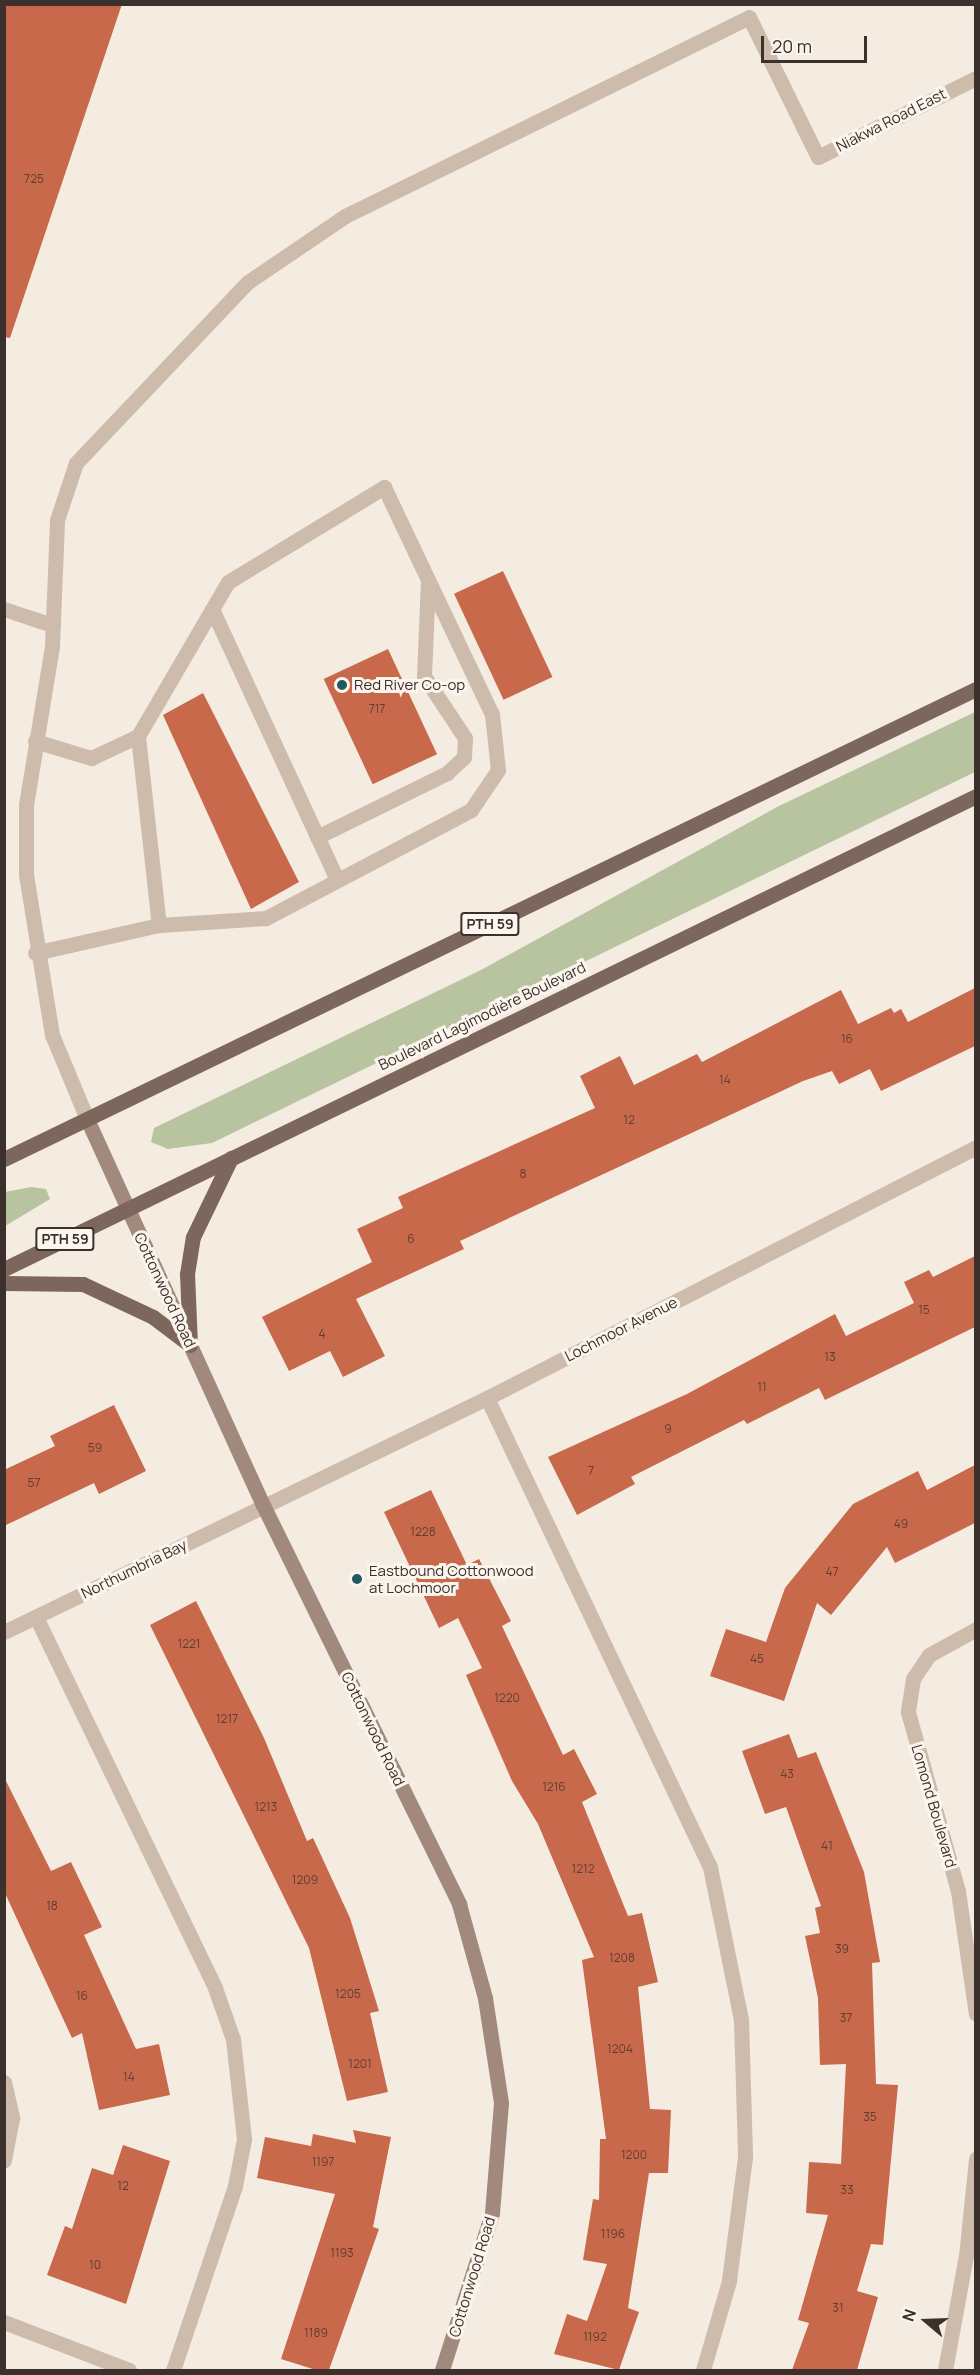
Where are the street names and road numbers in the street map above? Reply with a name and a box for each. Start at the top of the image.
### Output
street label: Niakwa Road East [833,84,949,156]
road number: PTH 59 [460,913,520,935]
street label: Boulevard Lagimodière Boulevard [375,958,589,1074]
road number: PTH 59 [35,1228,95,1250]
street label: Cottonwood Road [130,1230,200,1350]
street label: Lochmoor Avenue [562,1293,680,1365]
street label: Northumbria Bay [78,1536,190,1602]
street label: Cottonwood Road [338,1669,408,1789]
street label: Lomond Boulevard [908,1742,960,1870]
street label: Cottonwood Road [445,2215,499,2339]

